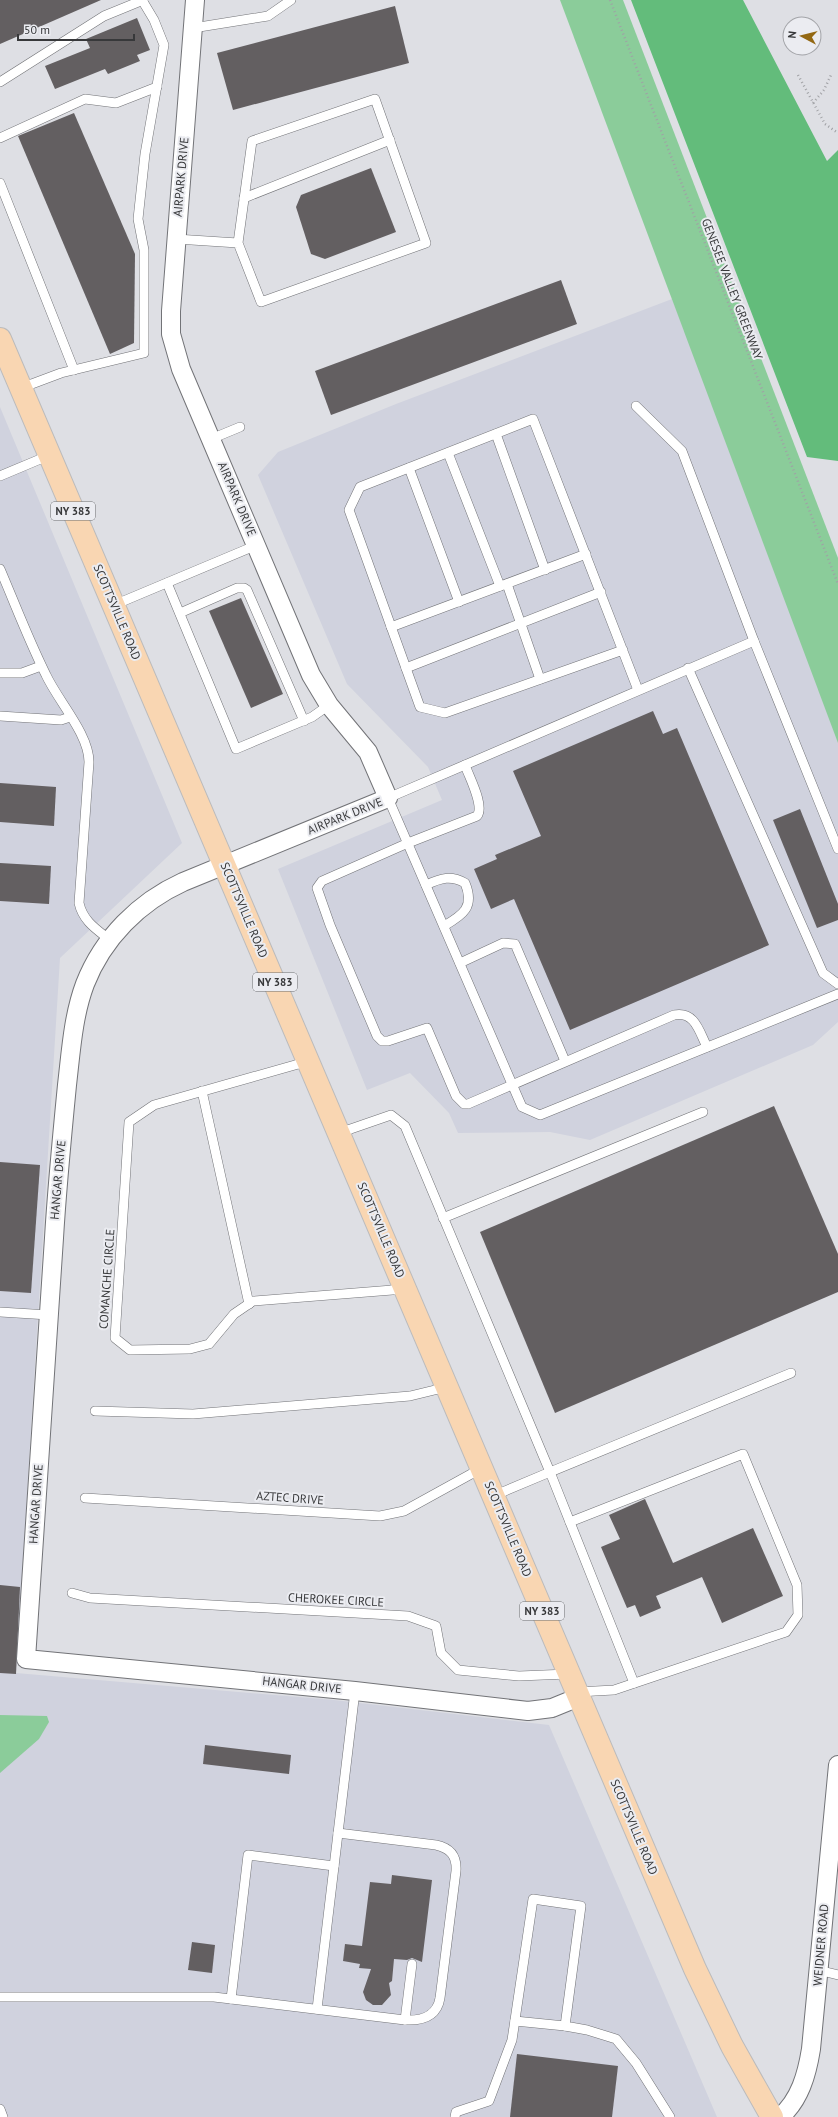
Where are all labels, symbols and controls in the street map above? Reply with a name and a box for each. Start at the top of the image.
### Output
scale bar [18,16,134,42]
north arrow [782,16,822,56]
text: 50 m [24,22,50,37]
text: N [785,30,799,39]
street label: AIRPARK DRIVE [170,137,191,217]
street label: GENESEE VALLEY GREENWAY [699,216,766,362]
street label: AIRPARK DRIVE [215,459,260,538]
road number: NY 383 [51,502,95,520]
street label: SCOTTSVILLE ROAD [91,562,144,662]
street label: AIRPARK DRIVE [305,794,385,837]
street label: SCOTTSVILLE ROAD [218,860,271,960]
road number: NY 383 [253,973,297,991]
street label: HANGAR DRIVE [47,1140,68,1220]
street label: SCOTTSVILLE ROAD [355,1180,408,1280]
street label: COMANCHE CIRCLE [96,1228,117,1330]
street label: HANGAR DRIVE [25,1464,46,1544]
street label: SCOTTSVILLE ROAD [482,1479,535,1579]
street label: AZTEC DRIVE [256,1488,324,1507]
street label: CHEROKEE CIRCLE [288,1589,384,1610]
road number: NY 383 [520,1602,564,1620]
street label: HANGAR DRIVE [262,1673,342,1696]
street label: SCOTTSVILLE ROAD [608,1777,661,1877]
street label: WEIDNER ROAD [809,1903,832,1986]

